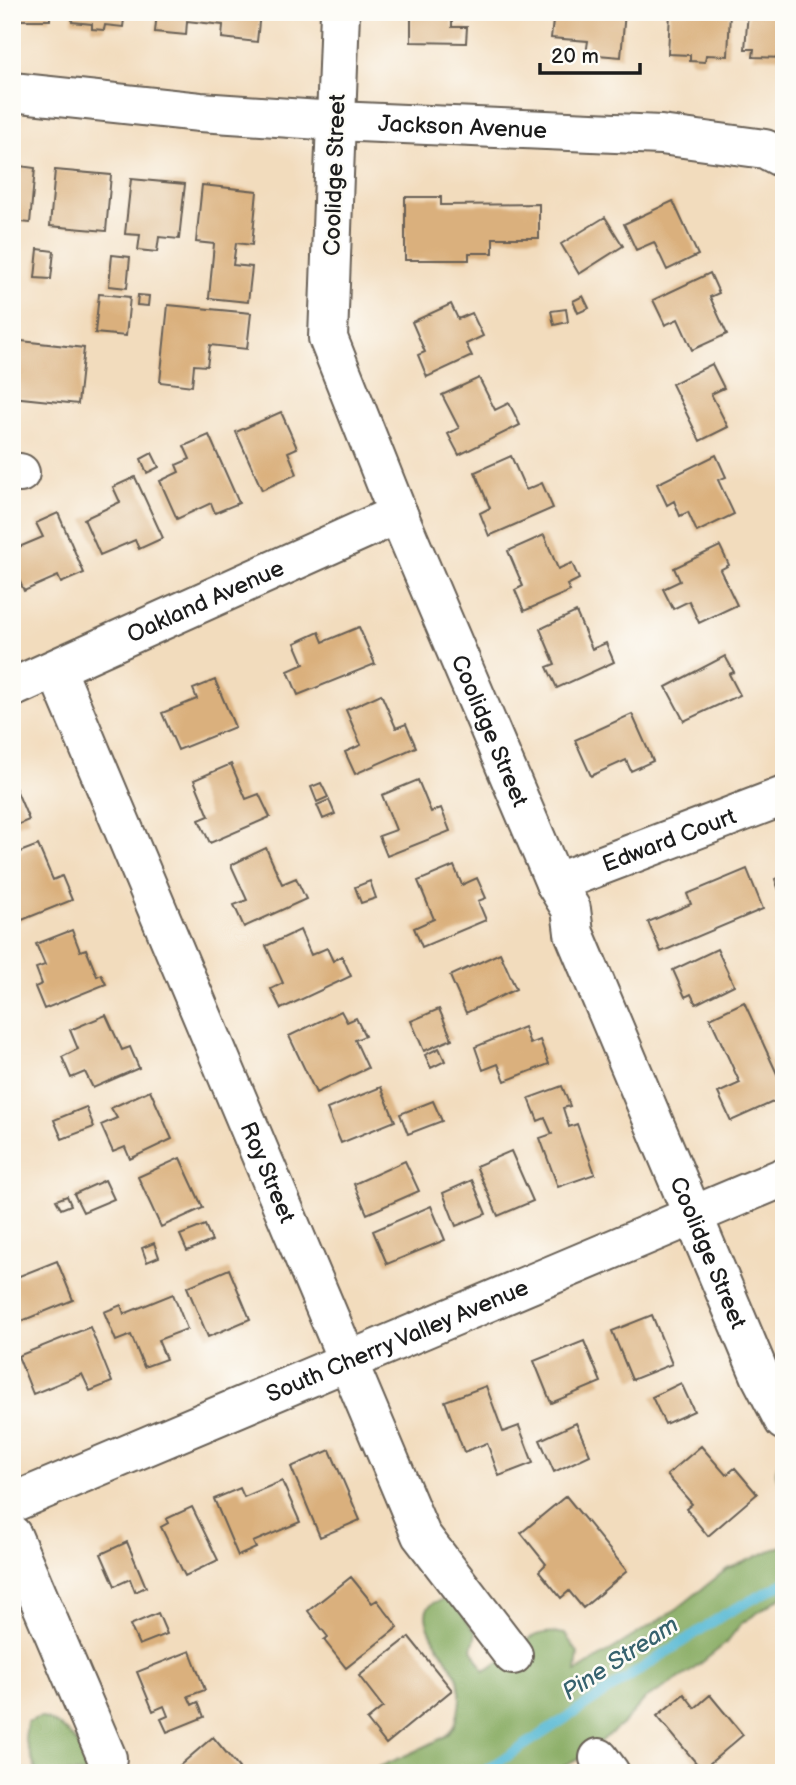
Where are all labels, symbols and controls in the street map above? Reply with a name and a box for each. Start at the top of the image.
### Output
scale bar [540,32,640,76]
text: 20 m [551,44,599,69]
street label: Coolidge Street [318,94,352,256]
street label: Jackson Avenue [377,110,548,145]
street label: Oakland Avenue [123,554,289,649]
street label: Coolidge Street [445,651,534,811]
street label: Edward Court [599,803,740,879]
street label: Roy Street [233,1118,301,1227]
street label: Coolidge Street [663,1173,752,1333]
street label: South Cherry Valley Avenue [262,1274,533,1409]
water label: Pine Stream [557,1610,684,1707]

